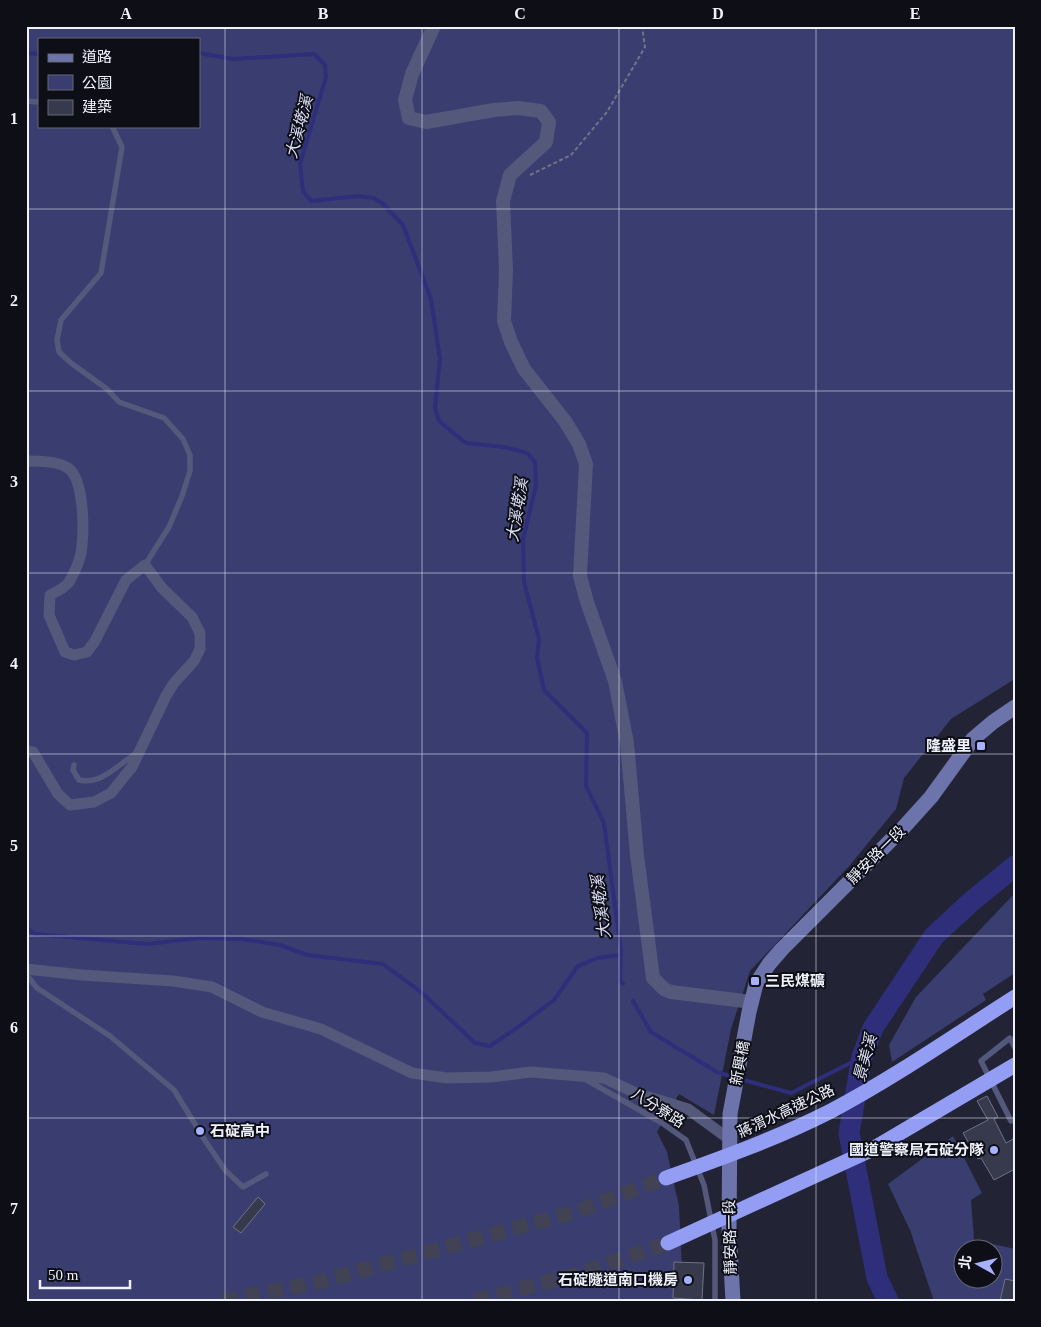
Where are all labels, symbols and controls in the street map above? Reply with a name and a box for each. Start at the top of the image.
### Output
text: A [120,5,132,22]
text: B [318,5,329,22]
text: C [514,5,526,22]
text: D [712,5,724,22]
text: E [910,5,920,22]
legend [38,38,200,128]
text: 道路 [82,49,112,65]
text: 公園 [82,75,112,91]
water label: 大溪墘溪 [283,92,316,160]
text: 建築 [82,99,112,115]
text: 1 [10,110,18,127]
text: 2 [10,292,18,309]
text: 3 [10,473,18,490]
water label: 大溪墘溪 [504,475,531,543]
text: 4 [10,655,18,672]
place label: 隆盛里 [926,737,971,754]
marker: 隆盛里 [975,740,987,752]
street label: 靜安路一段 [844,823,908,887]
text: 5 [10,837,18,854]
water label: 大溪墘溪 [588,872,613,940]
place label: 三民煤礦 [765,973,825,989]
marker: 三民煤礦 [749,975,761,987]
text: 6 [10,1019,18,1036]
water label: 景美溪 [851,1031,880,1083]
street label: 新興橋 [728,1039,752,1087]
street label: 蔣渭水高速公路 [735,1081,837,1140]
street label: 八分寮路 [628,1085,688,1131]
place label: 石碇高中 [210,1123,270,1139]
marker: 石碇高中 [194,1125,206,1137]
place label: 國道警察局石碇分隊 [849,1142,984,1158]
marker: 國道警察局石碇分隊 [988,1144,1000,1156]
street label: 靜安路一段 [721,1199,739,1275]
text: 7 [10,1200,18,1217]
north arrow [954,1240,1004,1290]
text: 北 [957,1254,974,1270]
scale bar [40,1257,130,1289]
text: 50 m [48,1267,79,1283]
place label: 石碇隧道南口機房 [558,1272,678,1288]
marker: 石碇隧道南口機房 [682,1274,694,1286]

